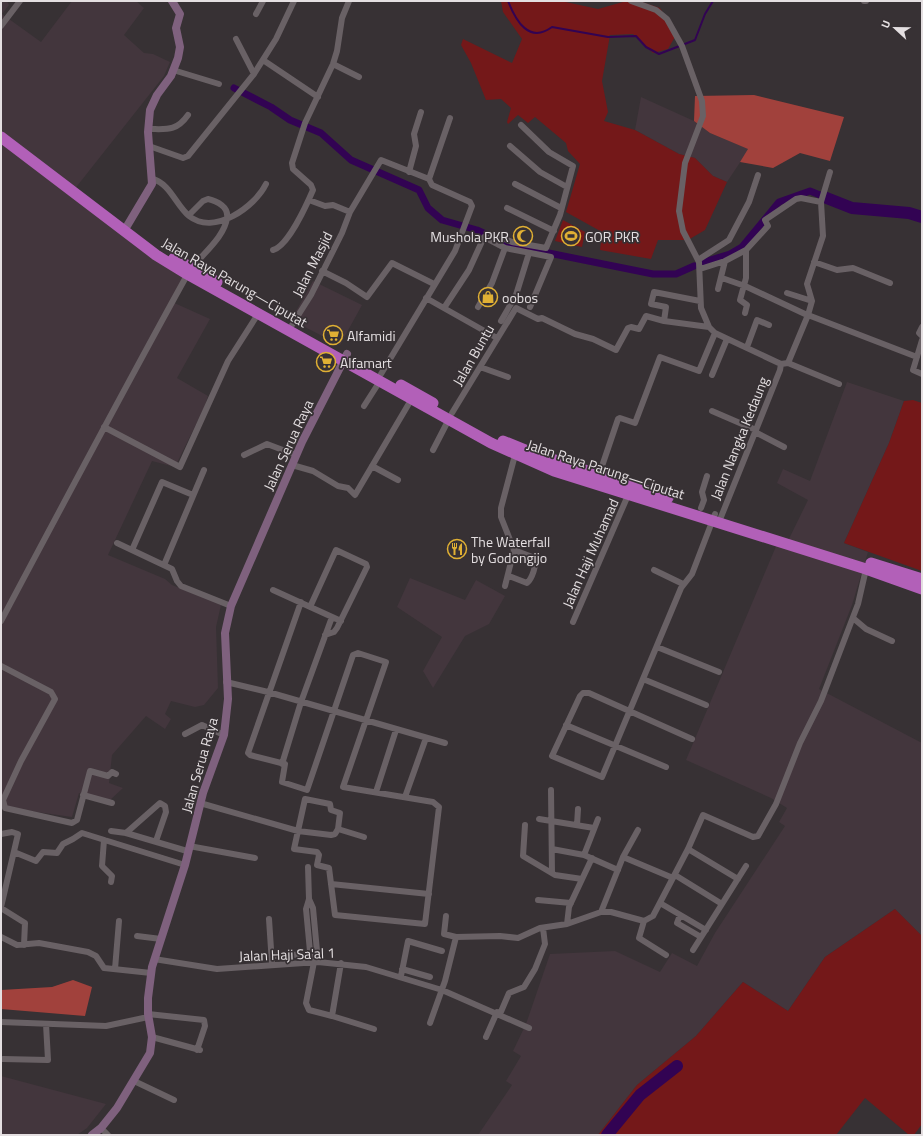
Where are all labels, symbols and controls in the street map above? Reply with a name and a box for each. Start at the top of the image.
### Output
north arrow [875,8,915,48]
text: U [877,18,894,31]
mosque icon: Mushola PKR [512,225,534,247]
sports icon: GOR PKR [560,225,582,247]
place label: Mushola PKR [430,226,509,247]
place label: GOR PKR [585,226,639,247]
street label: Jalan Masjid [287,228,337,300]
street label: Jalan Raya Parung—Ciputat [159,232,312,332]
shop icon: oobos [477,286,499,308]
place label: oobos [502,287,538,308]
street label: Jalan Buntu [447,320,499,390]
supermarket icon: Alfamidi [322,324,344,346]
place label: Alfamidi [347,325,395,346]
supermarket icon: Alfamart [315,351,337,373]
place label: Alfamart [340,352,392,373]
street label: Jalan Nangka Kedaung [705,373,773,503]
street label: Jalan Serua Raya [258,396,318,494]
street label: Jalan Raya Parung—Ciputat [525,434,688,504]
street label: Jalan Haji Muhamad [557,495,623,611]
place label: The Waterfall by Godongijo [471,531,550,568]
restaurant icon: The Waterfall by Godongijo [446,538,468,560]
street label: Jalan Serua Raya [175,715,223,815]
street label: Jalan Haji Sa'al 1 [239,942,335,966]

